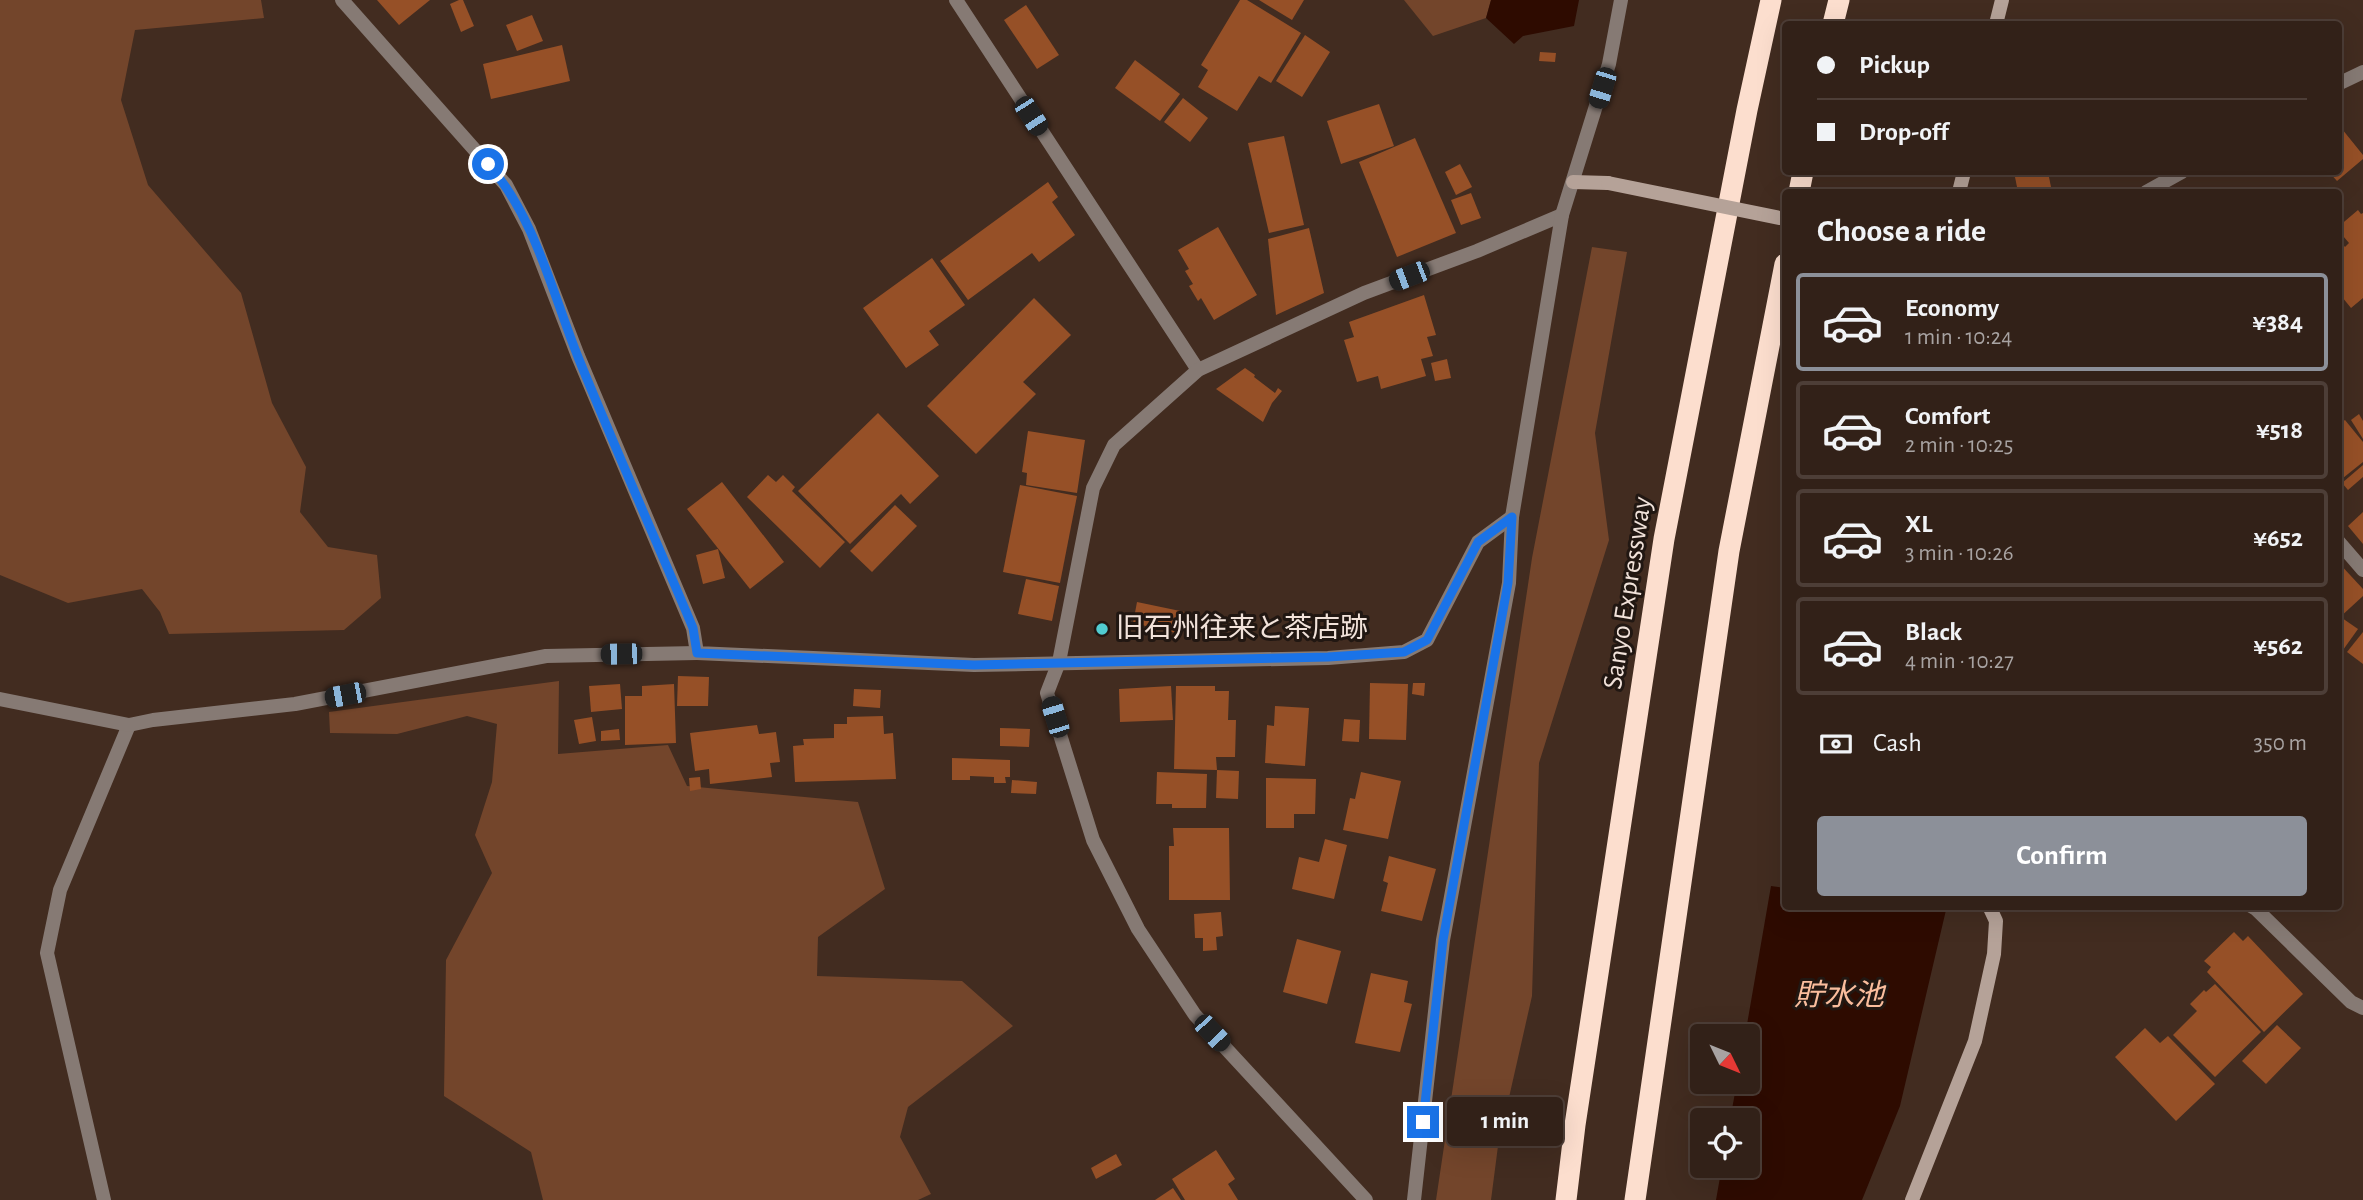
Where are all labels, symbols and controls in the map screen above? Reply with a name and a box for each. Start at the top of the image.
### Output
text: Pickup [1859,52,1930,78]
car [1586,65,1619,111]
car [1011,93,1052,139]
text: Drop-off [1859,119,1948,145]
route start [472,148,504,180]
text: Choose a ride [1817,215,1986,247]
car [1386,259,1433,293]
icon: car [1821,291,1884,354]
text: Economy [1905,295,1999,321]
text: ¥384 [2252,309,2303,335]
text: 1 min · 10:24 [1905,326,2012,349]
icon: car [1821,399,1884,462]
text: Comfort [1905,403,1990,429]
text: ¥518 [2256,417,2303,443]
text: 2 min · 10:25 [1905,434,2013,457]
street label: Sanyo Expressway [1599,495,1657,691]
icon: car [1821,507,1884,570]
text: XL [1905,511,1932,537]
text: ¥652 [2253,525,2303,551]
text: 3 min · 10:26 [1905,542,2014,565]
place label: 旧石州往来と茶店跡 [1116,613,1368,643]
icon: car [1821,615,1884,678]
text: Black [1905,619,1962,645]
marker: 旧石州往来と茶店跡 [1094,621,1110,637]
text: ¥562 [2253,633,2303,659]
car [600,643,643,665]
text: 4 min · 10:27 [1905,650,2014,673]
car [323,681,368,709]
car [1039,694,1072,740]
icon: cash [1817,725,1855,763]
text: Cash [1873,730,1922,756]
text: 350 m [2254,732,2307,755]
button: Confirm [1817,816,2307,896]
water label: 貯水池 [1794,979,1887,1011]
car [1190,1010,1235,1056]
north arrow [1690,1024,1760,1094]
map controls [1690,1024,1760,1178]
callout: 1 min [1448,1098,1563,1146]
route end [1407,1106,1439,1138]
button: locate [1690,1108,1760,1178]
text: 1 min [1481,1110,1529,1133]

